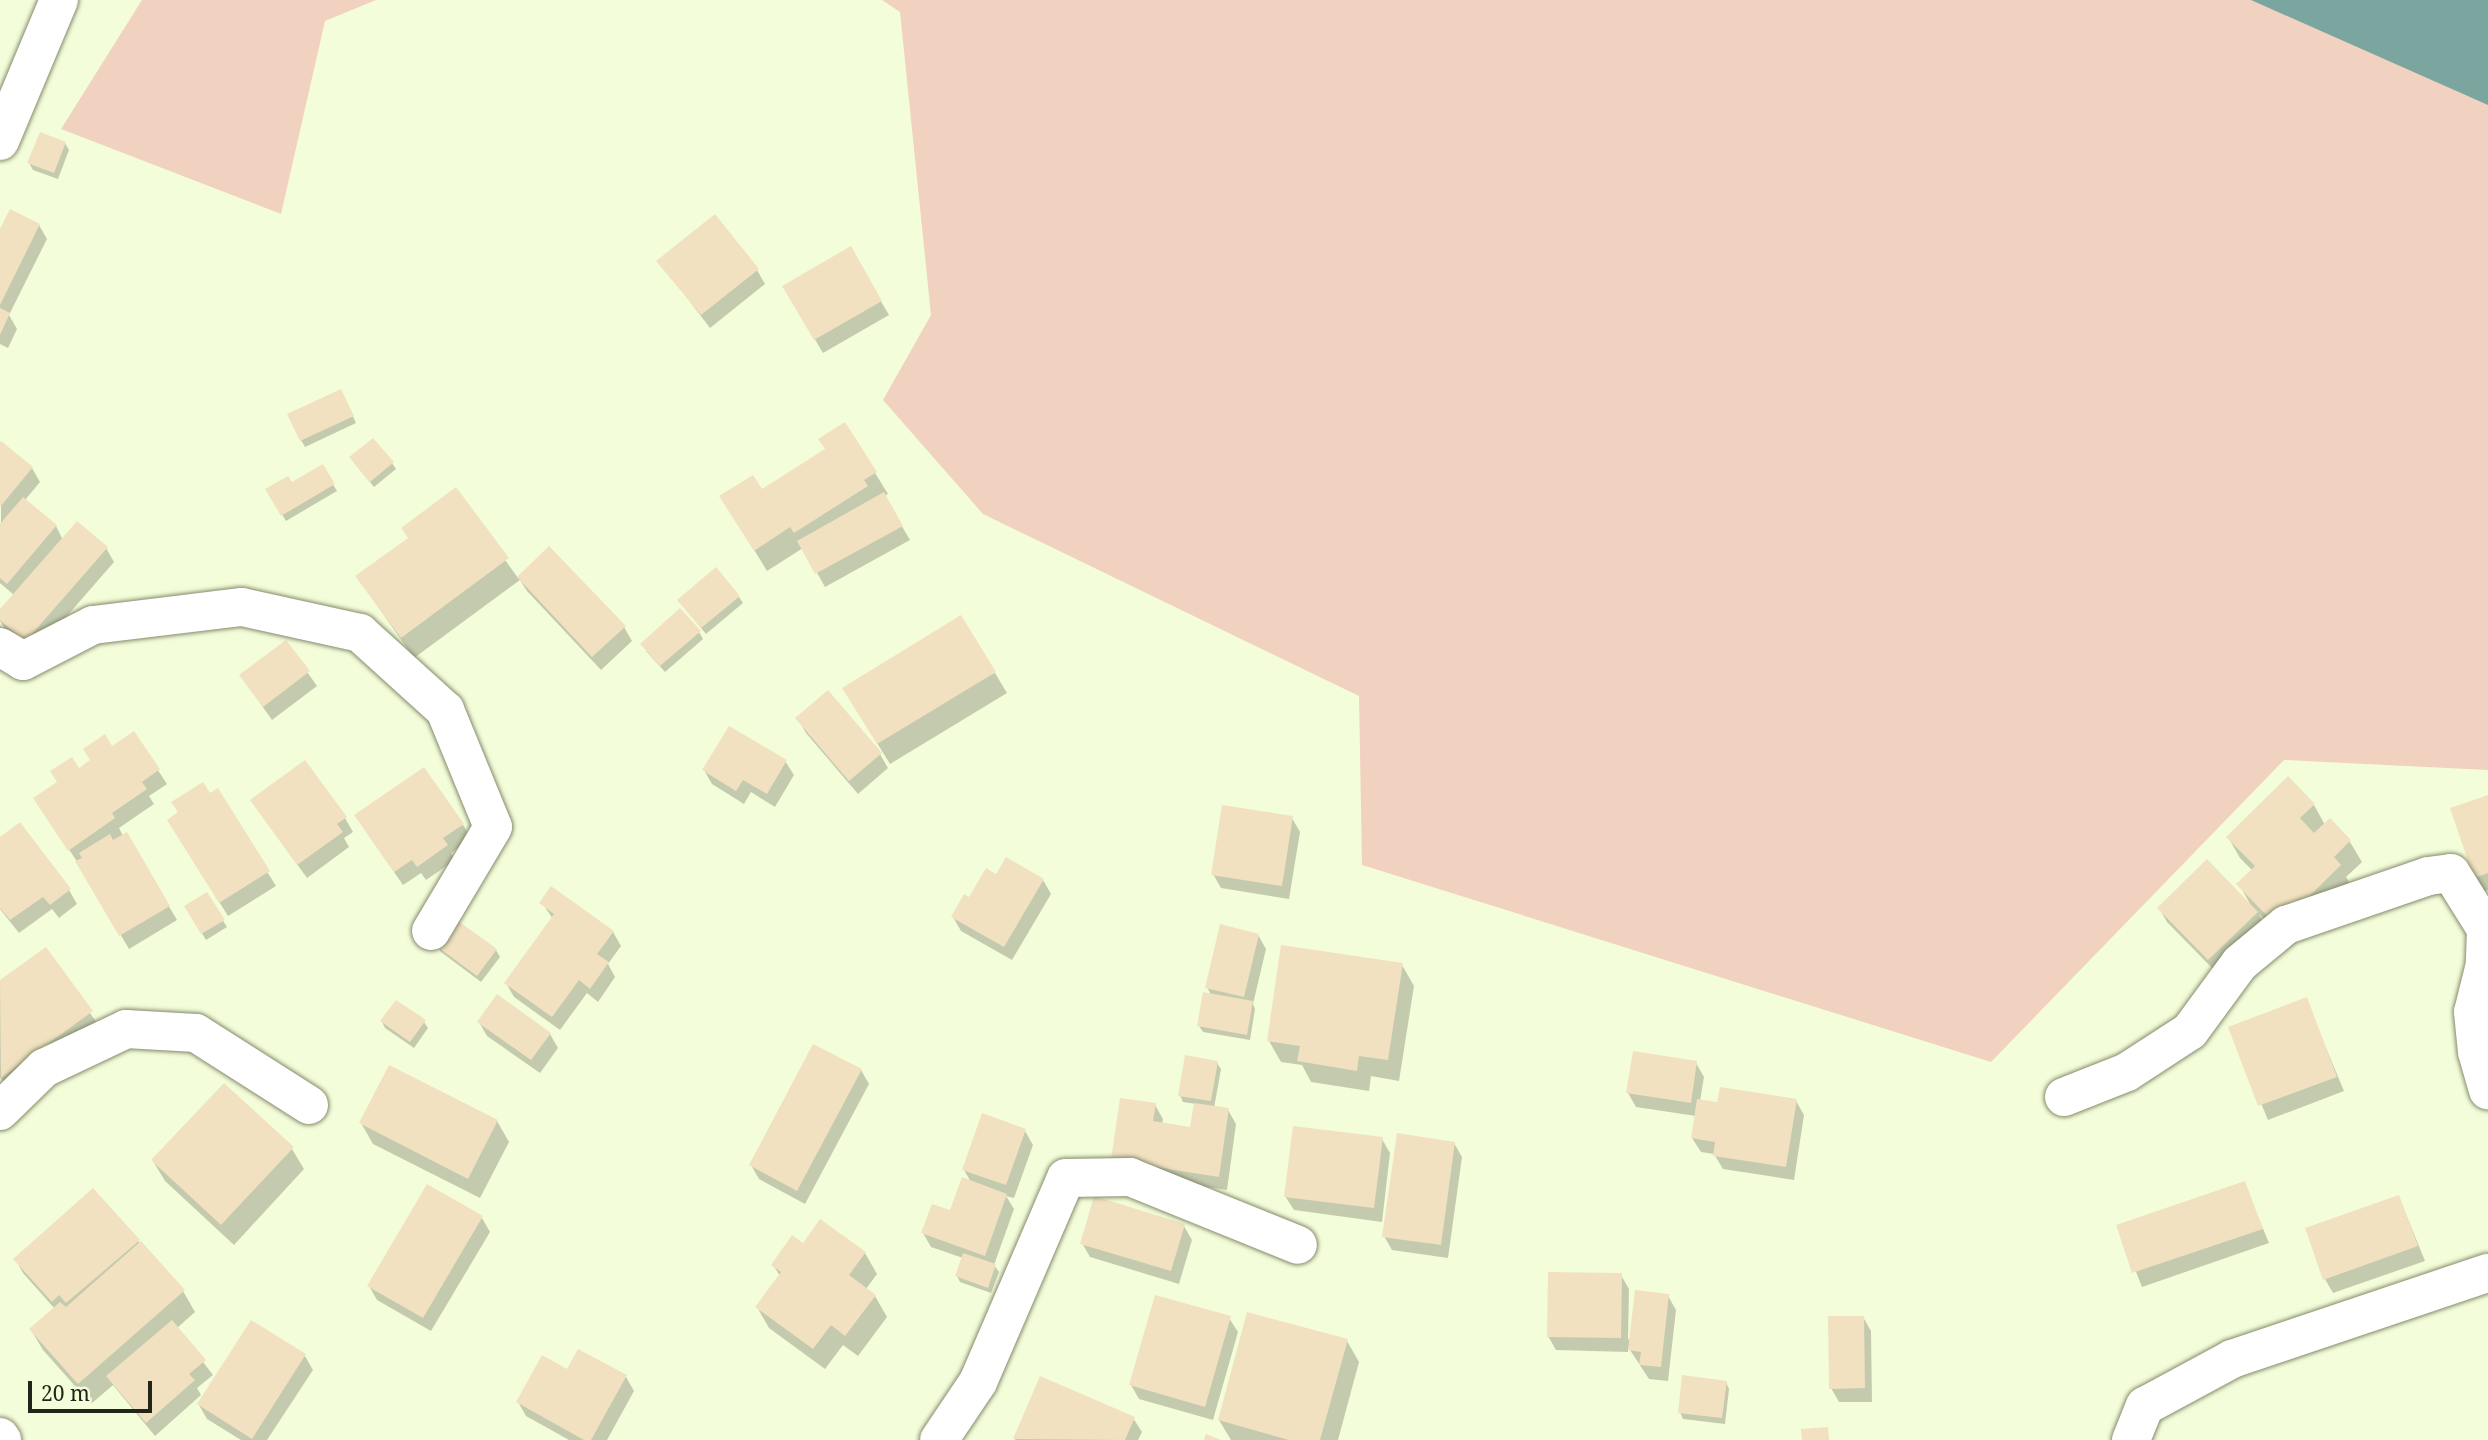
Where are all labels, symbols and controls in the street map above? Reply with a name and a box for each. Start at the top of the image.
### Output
scale bar [32,1366,156,1410]
text: 20 m [41,1379,90,1407]

